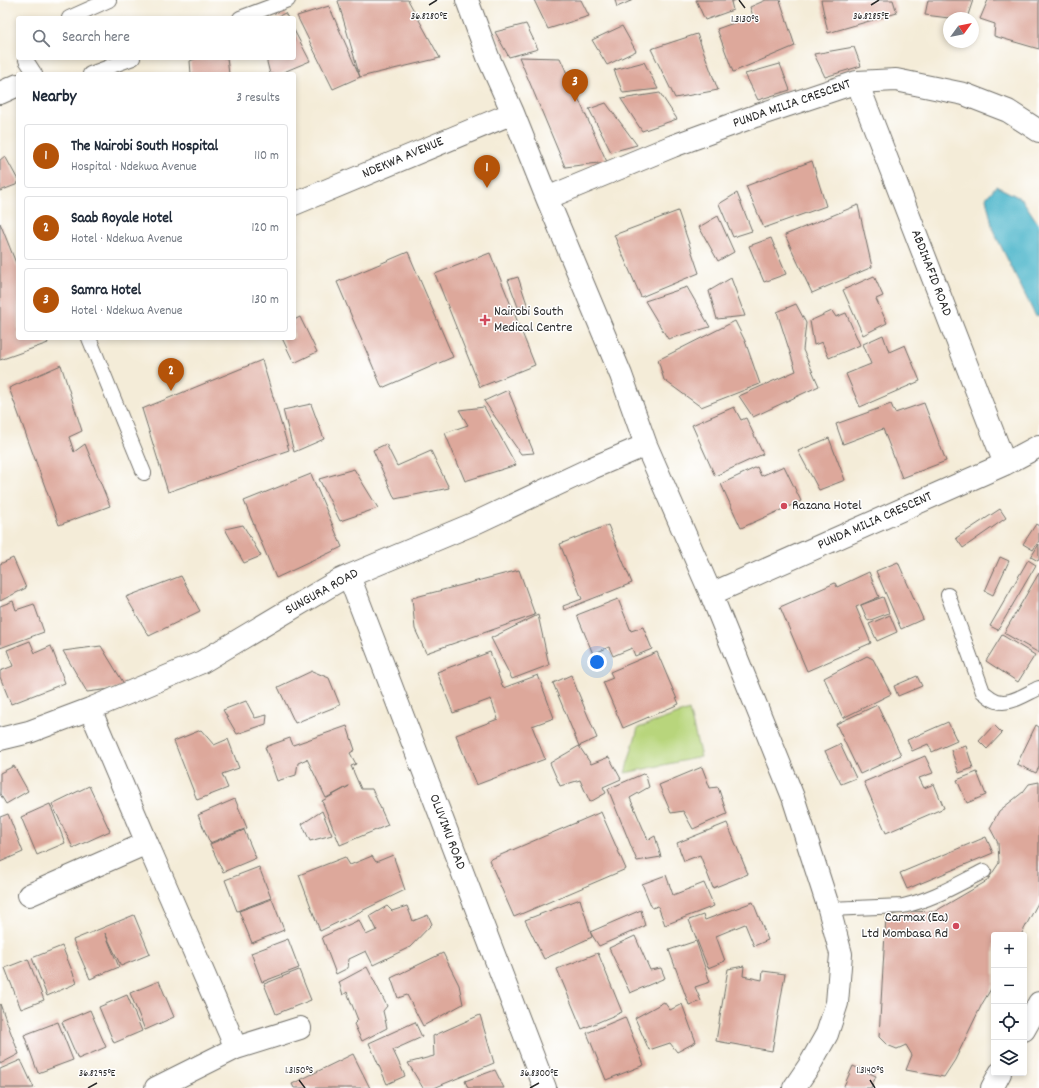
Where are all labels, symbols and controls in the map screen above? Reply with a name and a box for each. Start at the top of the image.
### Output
text: 36.8280°E [411,10,448,24]
text: 36.8285°E [853,10,889,24]
north arrow [943,12,979,48]
text: 1.3130°S [731,13,759,27]
search box [16,16,296,60]
icon: search [30,27,52,49]
text: Search here [62,27,130,49]
pin: 3 [562,69,588,102]
street label: PUNDA MILIA CRESCENT [730,74,854,134]
text: Nearby [32,86,76,110]
text: 3 results [236,89,280,108]
street label: NDEKWA AVENUE [359,132,447,184]
text: The Nairobi South Hospital [71,136,218,158]
text: 1 [45,147,47,166]
text: 110 m [254,147,279,166]
pin: 1 [474,155,500,188]
text: Hospital · Ndekwa Avenue [71,158,197,177]
text: Saab Royale Hotel [71,208,172,230]
text: 2 [43,219,49,238]
text: 120 m [251,219,279,238]
street label: ABDIHAFID ROAD [905,227,957,319]
text: Hotel · Ndekwa Avenue [71,230,183,249]
text: Samra Hotel [71,280,141,302]
text: 3 [43,291,49,310]
text: 130 m [251,291,279,310]
text: Hotel · Ndekwa Avenue [71,302,183,321]
place label: Nairobi South Medical Centre [494,302,572,338]
marker: Nairobi South Medical Centre [479,314,491,326]
pin: 2 [158,358,184,391]
street label: PUNDA MILIA CRESCENT [814,487,936,555]
place label: Razana Hotel [792,496,862,516]
marker: Razana Hotel [779,501,789,511]
street label: SUNGURA ROAD [282,564,362,620]
your location [587,652,607,672]
street label: OLUVIMU ROAD [423,791,471,873]
place label: Carmax (Ea) Ltd Mombasa Rd [862,908,948,944]
marker: Carmax (Ea) Ltd Mombasa Rd [951,921,961,931]
map controls [991,932,1027,1076]
button: + [991,932,1027,968]
button: − [991,968,1027,1004]
button: locate [991,1004,1027,1040]
button: layers [991,1040,1027,1076]
text: 1.3150°S [285,1064,313,1078]
text: 1.3140°S [856,1064,884,1078]
text: 36.8295°E [79,1067,116,1081]
text: 36.8300°E [520,1067,559,1081]

